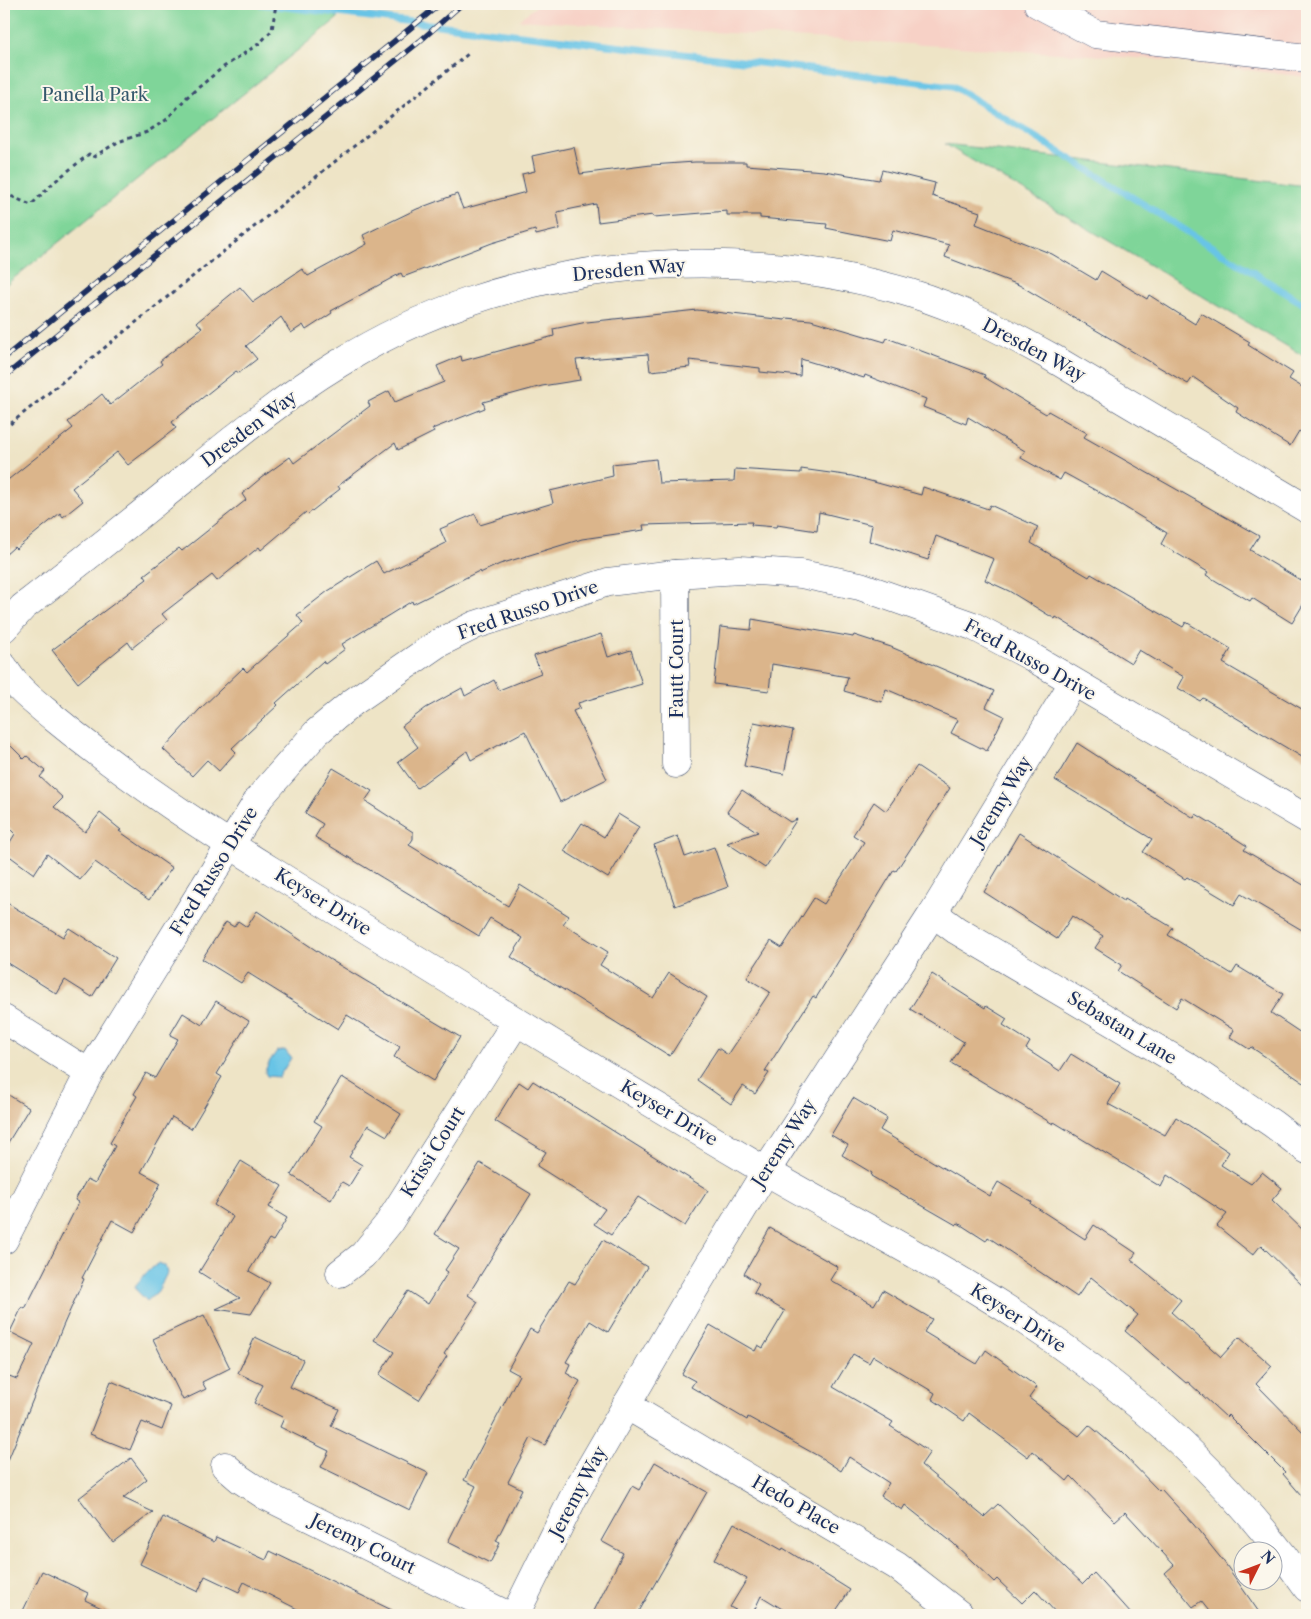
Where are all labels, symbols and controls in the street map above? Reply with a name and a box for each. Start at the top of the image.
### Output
park label: Panella Park [42,84,150,106]
street label: Dresden Way [572,254,687,286]
street label: Dresden Way [979,314,1090,387]
street label: Dresden Way [197,385,302,472]
street label: Fred Russo Drive [455,576,601,644]
street label: Fred Russo Drive [960,615,1100,705]
street label: Fautt Court [666,619,688,719]
street label: Jeremy Way [964,751,1037,852]
street label: Fred Russo Drive [166,803,262,939]
street label: Keyser Drive [271,864,375,940]
street label: Sebastan Lane [1063,987,1181,1069]
street label: Keyser Drive [616,1075,722,1151]
street label: Jeremy Way [746,1094,821,1194]
street label: Krissi Court [396,1102,470,1201]
street label: Keyser Drive [966,1279,1070,1357]
street label: Jeremy Way [543,1442,612,1544]
street label: Hedo Place [748,1471,844,1539]
street label: Jeremy Court [304,1508,420,1579]
north arrow [1234,1542,1284,1592]
text: N [1257,1547,1278,1568]

